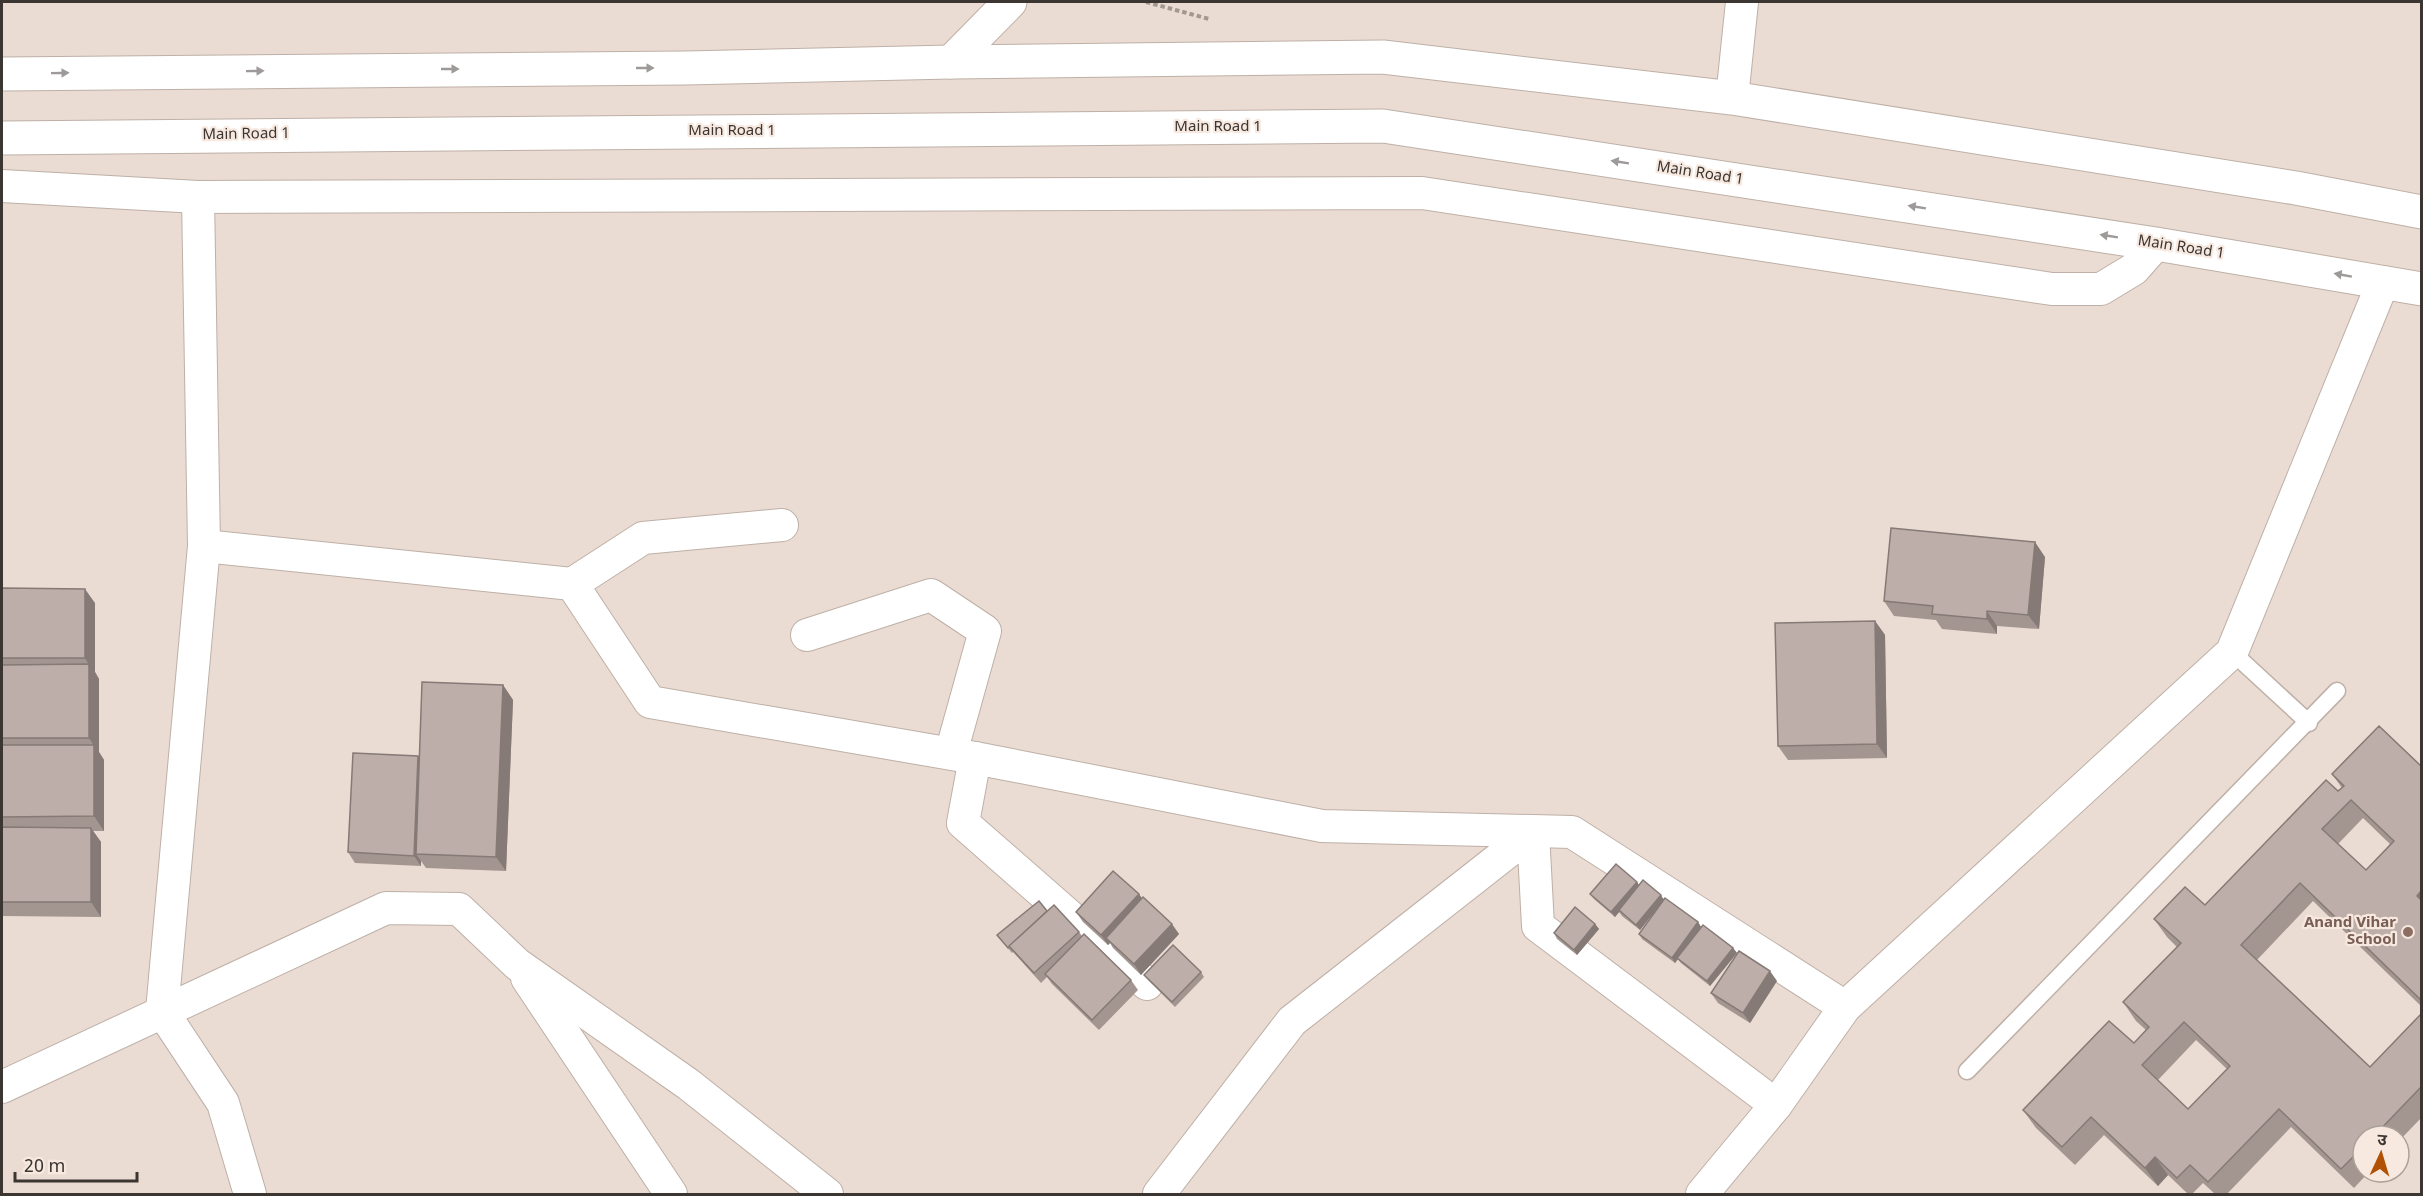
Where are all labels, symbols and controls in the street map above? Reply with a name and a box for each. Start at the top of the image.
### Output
one-way arrow [635,63,654,73]
one-way arrow [440,64,459,74]
one-way arrow [245,66,264,76]
one-way arrow [50,68,69,78]
street label: Main Road 1 [1174,118,1262,137]
street label: Main Road 1 [688,122,776,141]
street label: Main Road 1 [202,125,290,145]
one-way arrow [1610,157,1629,166]
street label: Main Road 1 [1655,158,1745,190]
one-way arrow [1907,202,1926,211]
one-way arrow [2100,232,2119,241]
street label: Main Road 1 [2136,232,2226,264]
one-way arrow [2334,271,2353,280]
place label: Anand Vihar School [2304,914,2396,950]
marker: Anand Vihar School [2401,925,2415,939]
north arrow [2351,1124,2411,1184]
text: उ [2376,1131,2388,1152]
scale bar [15,1145,136,1183]
text: 20 m [24,1156,65,1179]

